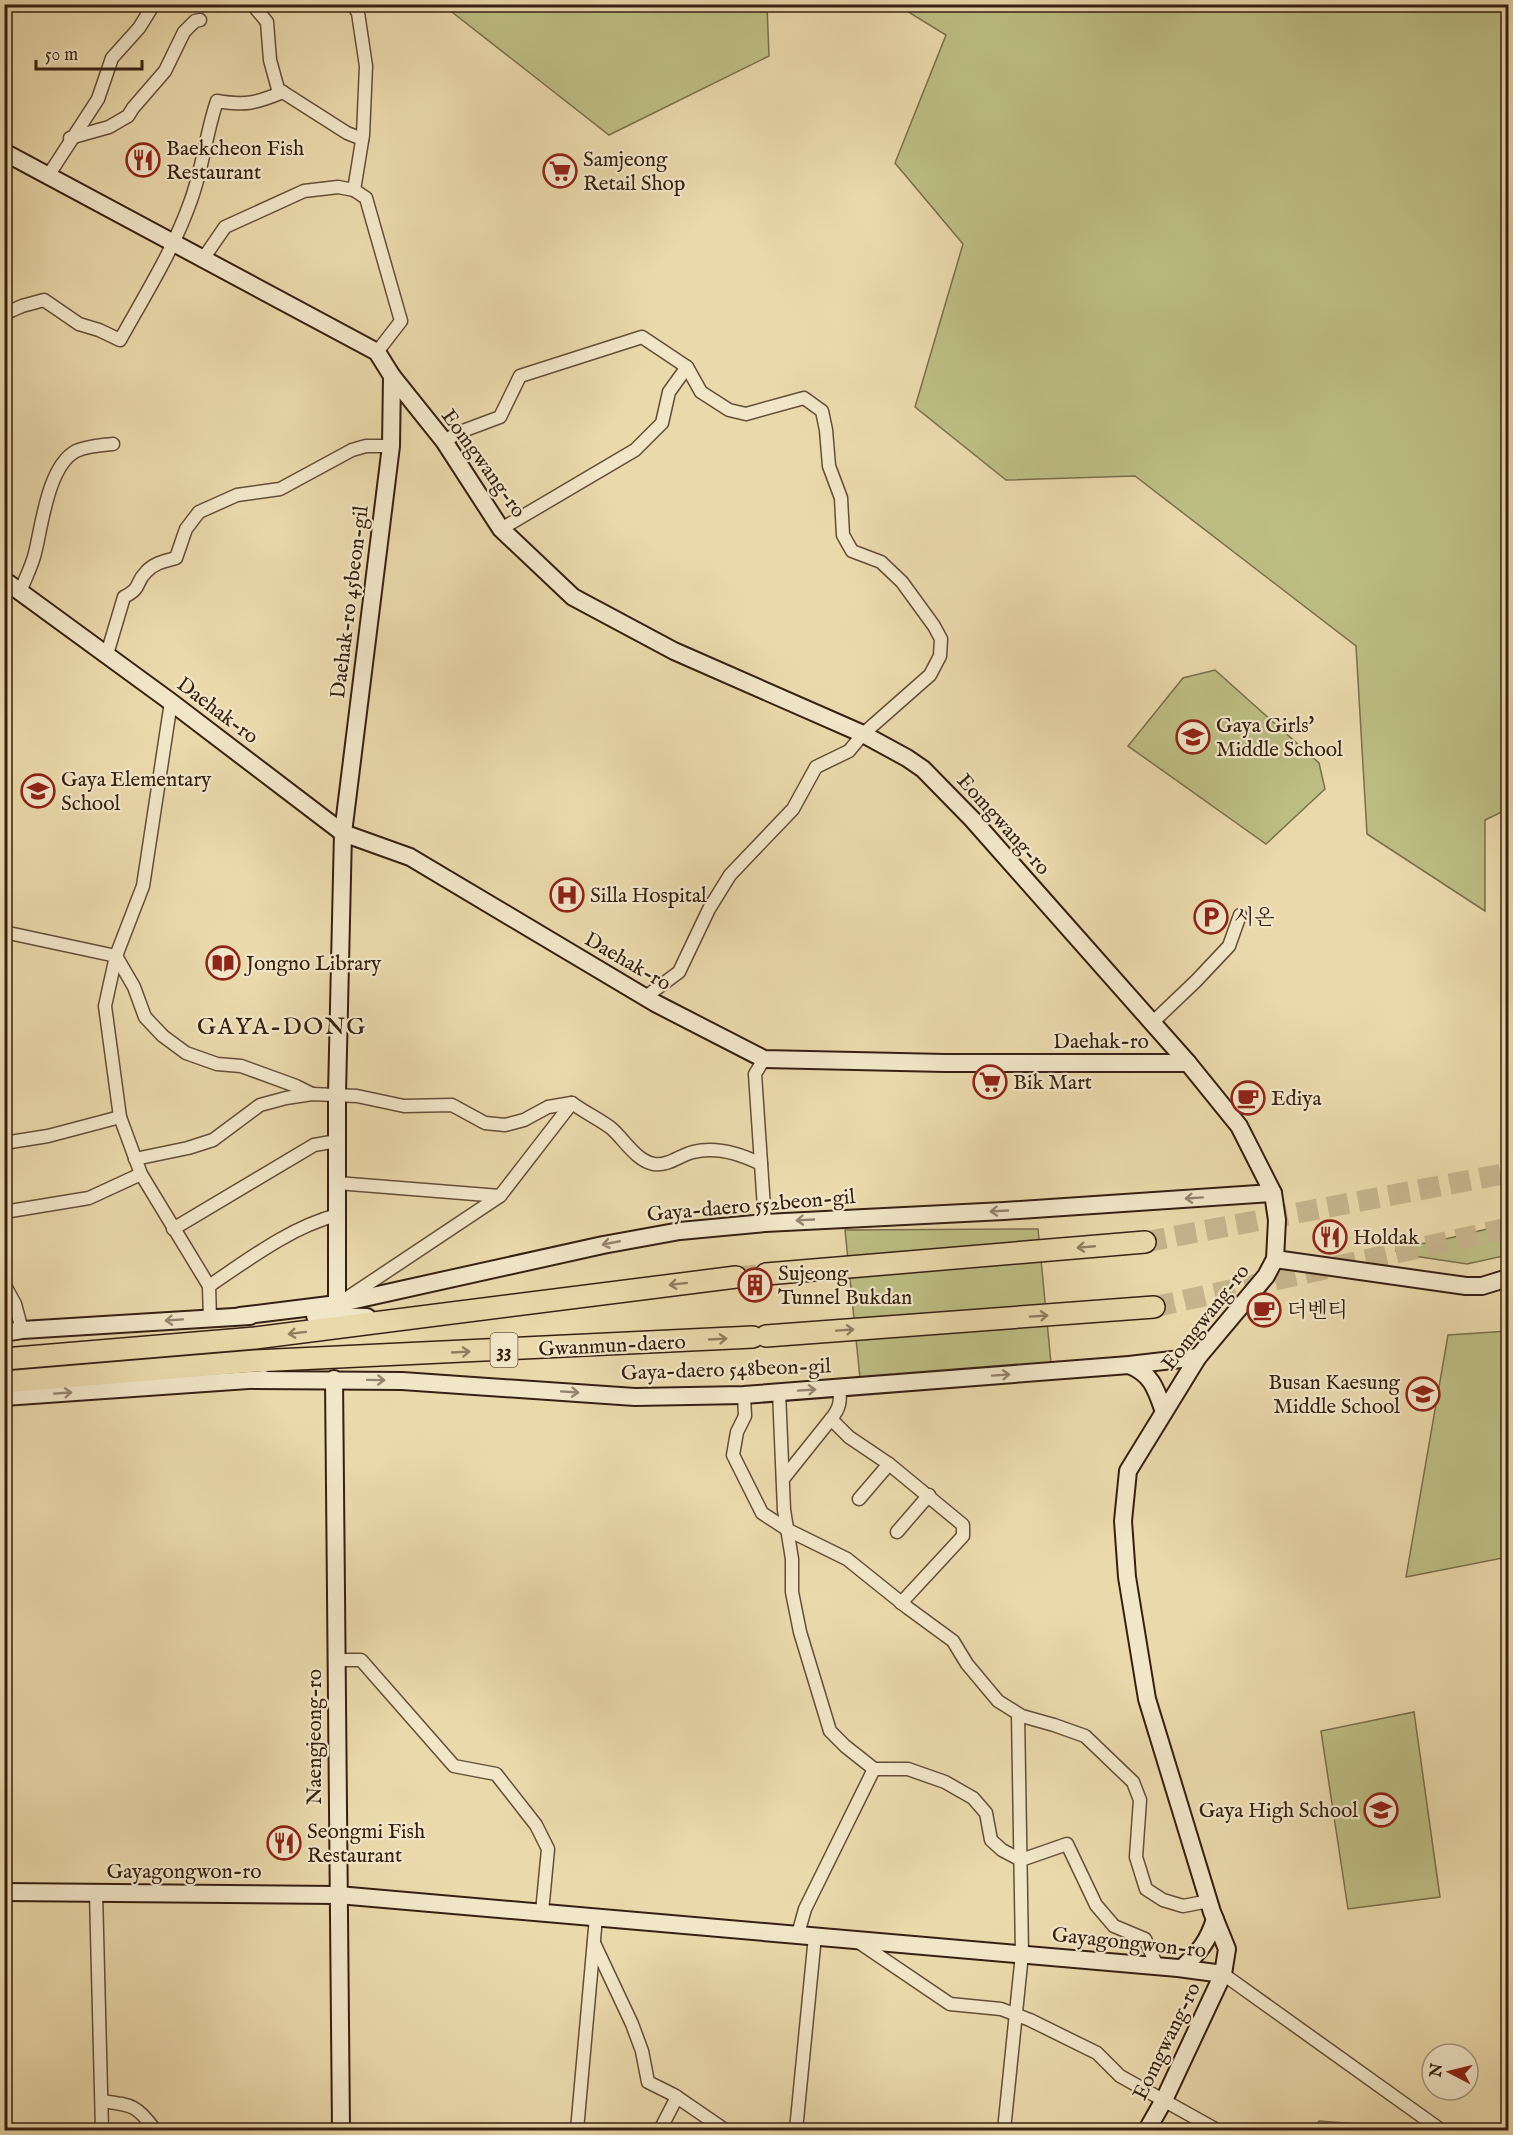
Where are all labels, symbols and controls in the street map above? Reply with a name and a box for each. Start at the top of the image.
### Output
scale bar [36,33,142,71]
text: 50 m [45,44,78,67]
place label: Baekcheon Fish Restaurant [166,136,304,187]
restaurant icon: Baekcheon Fish Restaurant [125,142,161,178]
place label: Samjeong Retail Shop [583,147,685,198]
supermarket icon: Samjeong Retail Shop [542,153,578,189]
street label: Eomgwang-ro [434,404,531,524]
street label: Daehak-ro 45beon-gil [325,504,376,700]
street label: Daehak-ro [171,672,263,751]
place label: Gaya Girls' Middle School [1216,713,1343,764]
school or university icon: Gaya Girls' Middle School [1175,719,1211,755]
place label: Gaya Elementary School [61,767,212,818]
street label: Eomgwang-ro [950,768,1056,882]
school or university icon: Gaya Elementary School [20,773,56,809]
hospital icon: Silla Hospital [549,877,585,913]
place label: Silla Hospital [590,883,707,910]
parking icon: 시온 [1193,899,1229,935]
place label: 시온 [1234,905,1275,932]
street label: Daehak-ro [579,927,676,998]
library icon: Jongno Library [205,945,241,981]
place label: Jongno Library [244,951,382,978]
district label: GAYA-DONG [197,1012,367,1043]
street label: Daehak-ro [1053,1029,1149,1056]
supermarket icon: Bik Mart [972,1064,1008,1100]
place label: Bik Mart [1013,1070,1092,1097]
cafe icon: Ediya [1230,1080,1266,1116]
place label: Ediya [1271,1086,1322,1113]
street label: Gaya-daero 552beon-gil [646,1184,857,1229]
one-way arrow [1185,1193,1205,1204]
one-way arrow [990,1206,1010,1217]
one-way arrow [795,1215,815,1226]
restaurant icon: Holdak [1312,1219,1348,1255]
place label: Holdak [1353,1225,1420,1252]
one-way arrow [602,1238,622,1249]
one-way arrow [1077,1242,1097,1253]
street label: Eomgwang-ro [1156,1259,1256,1377]
place label: Sujeong Tunnel Bukdan [778,1261,912,1312]
building icon: Sujeong Tunnel Bukdan [737,1267,773,1303]
one-way arrow [669,1279,688,1290]
cafe icon: 더벤티 [1246,1292,1282,1328]
place label: 더벤티 [1287,1298,1348,1325]
one-way arrow [1029,1310,1049,1321]
one-way arrow [165,1315,185,1326]
one-way arrow [834,1324,854,1335]
one-way arrow [288,1328,308,1339]
street label: Gwanmun-daero [538,1329,686,1364]
road number: 33 [490,1333,518,1367]
one-way arrow [708,1334,728,1345]
one-way arrow [450,1347,470,1358]
street label: Gaya-daero 548beon-gil [621,1353,832,1388]
one-way arrow [991,1369,1011,1380]
place label: Busan Kaesung Middle School [1268,1370,1401,1421]
one-way arrow [365,1374,385,1386]
school or university icon: Busan Kaesung Middle School [1405,1376,1441,1412]
one-way arrow [797,1384,816,1395]
one-way arrow [52,1387,72,1398]
one-way arrow [560,1387,580,1398]
street label: Naengjeong-ro [302,1669,329,1805]
school or university icon: Gaya High School [1363,1792,1399,1828]
place label: Gaya High School [1199,1798,1358,1825]
place label: Seongmi Fish Restaurant [307,1819,425,1870]
restaurant icon: Seongmi Fish Restaurant [266,1825,302,1861]
street label: Gayagongwon-ro [106,1859,262,1886]
street label: Gayagongwon-ro [1050,1922,1207,1965]
street label: Eomgwang-ro [1127,1978,1208,2105]
north arrow [1420,2042,1480,2102]
text: N [1426,2062,1448,2079]

